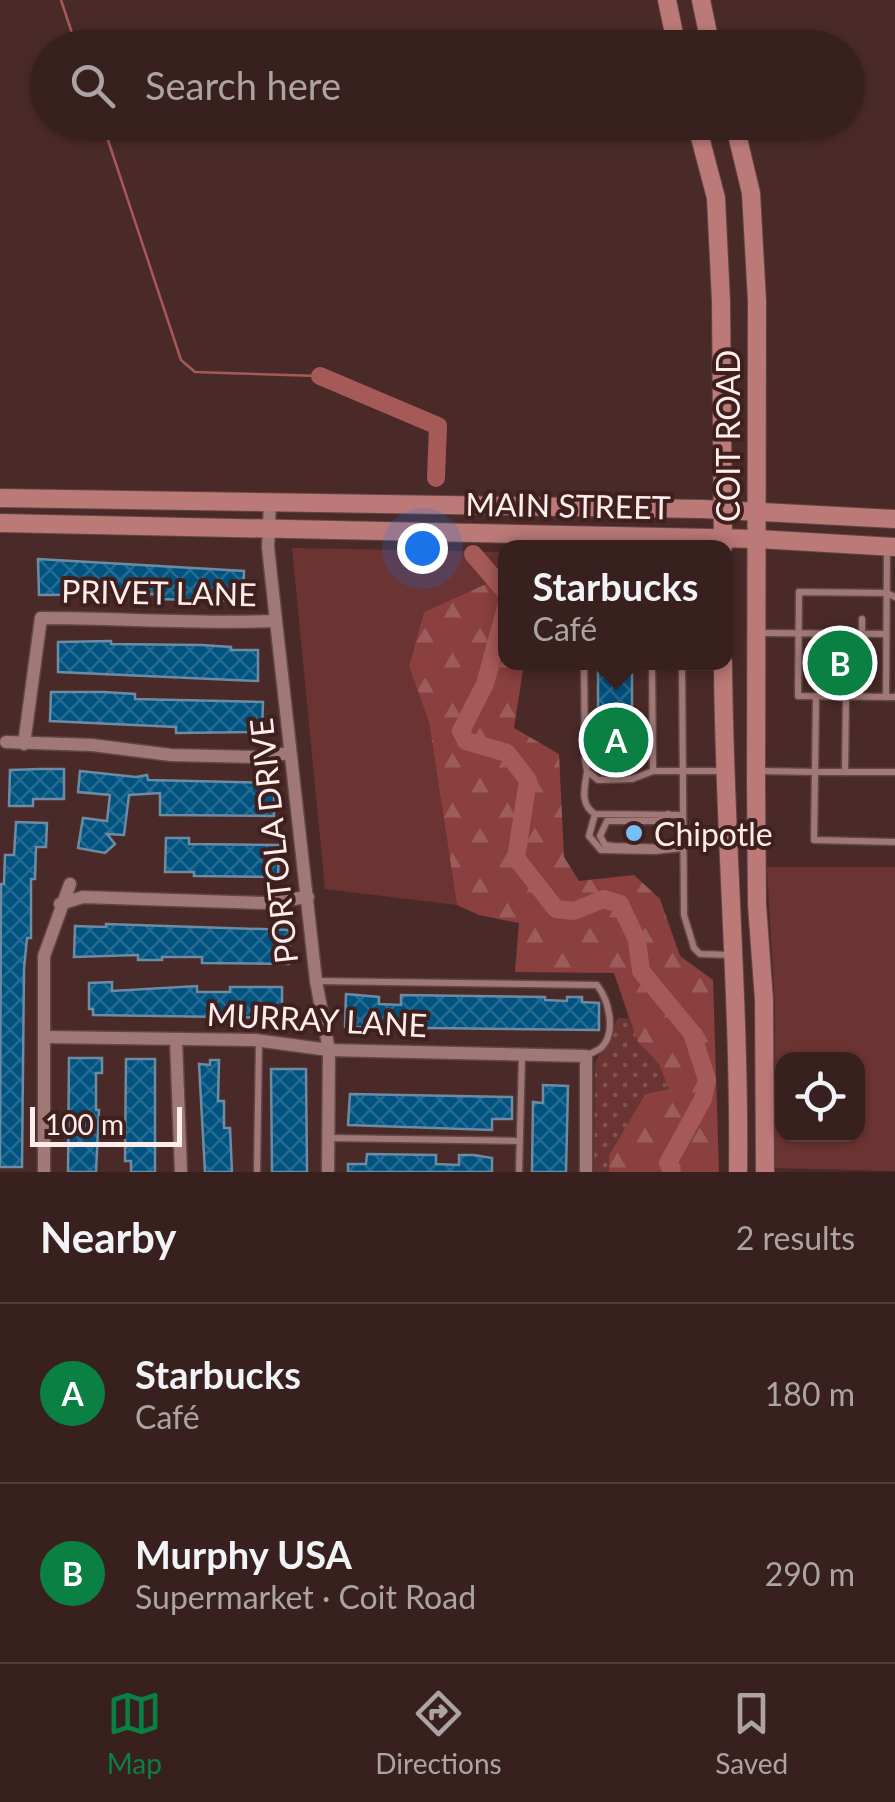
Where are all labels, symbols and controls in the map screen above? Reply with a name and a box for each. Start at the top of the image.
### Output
search box [30,30,865,140]
icon: search [65,58,120,113]
text: Search here [145,62,341,108]
street label: COIT ROAD [708,350,747,522]
street label: MAIN STREET [465,484,671,526]
your location [397,523,448,574]
popup [498,540,733,670]
text: Starbucks [533,563,698,609]
street label: PRIVET LANE [61,571,257,613]
text: Café [533,609,597,648]
pin: B [808,626,872,700]
pin: A [584,702,648,778]
street label: PORTOLA DRIVE [241,716,305,966]
place label: Chipotle [654,814,773,853]
marker: Chipotle [623,822,645,844]
street label: MURRAY LANE [206,994,428,1044]
map controls [775,1052,865,1142]
button: locate [775,1052,865,1142]
scale bar [30,1102,182,1146]
text: 100 m [45,1107,124,1141]
text: Nearby [40,1212,177,1262]
text: 2 results [736,1218,855,1257]
text: Starbucks [135,1351,301,1397]
text: A [61,1374,84,1413]
text: 180 m [765,1374,855,1413]
text: Café [135,1397,200,1436]
text: Murphy USA [135,1531,352,1577]
text: B [62,1554,83,1593]
text: 290 m [765,1554,855,1593]
text: Supermarket · Coit Road [135,1577,476,1616]
tab: Map [107,1686,162,1780]
tab: Directions [375,1686,502,1780]
tab: Saved [715,1686,788,1780]

